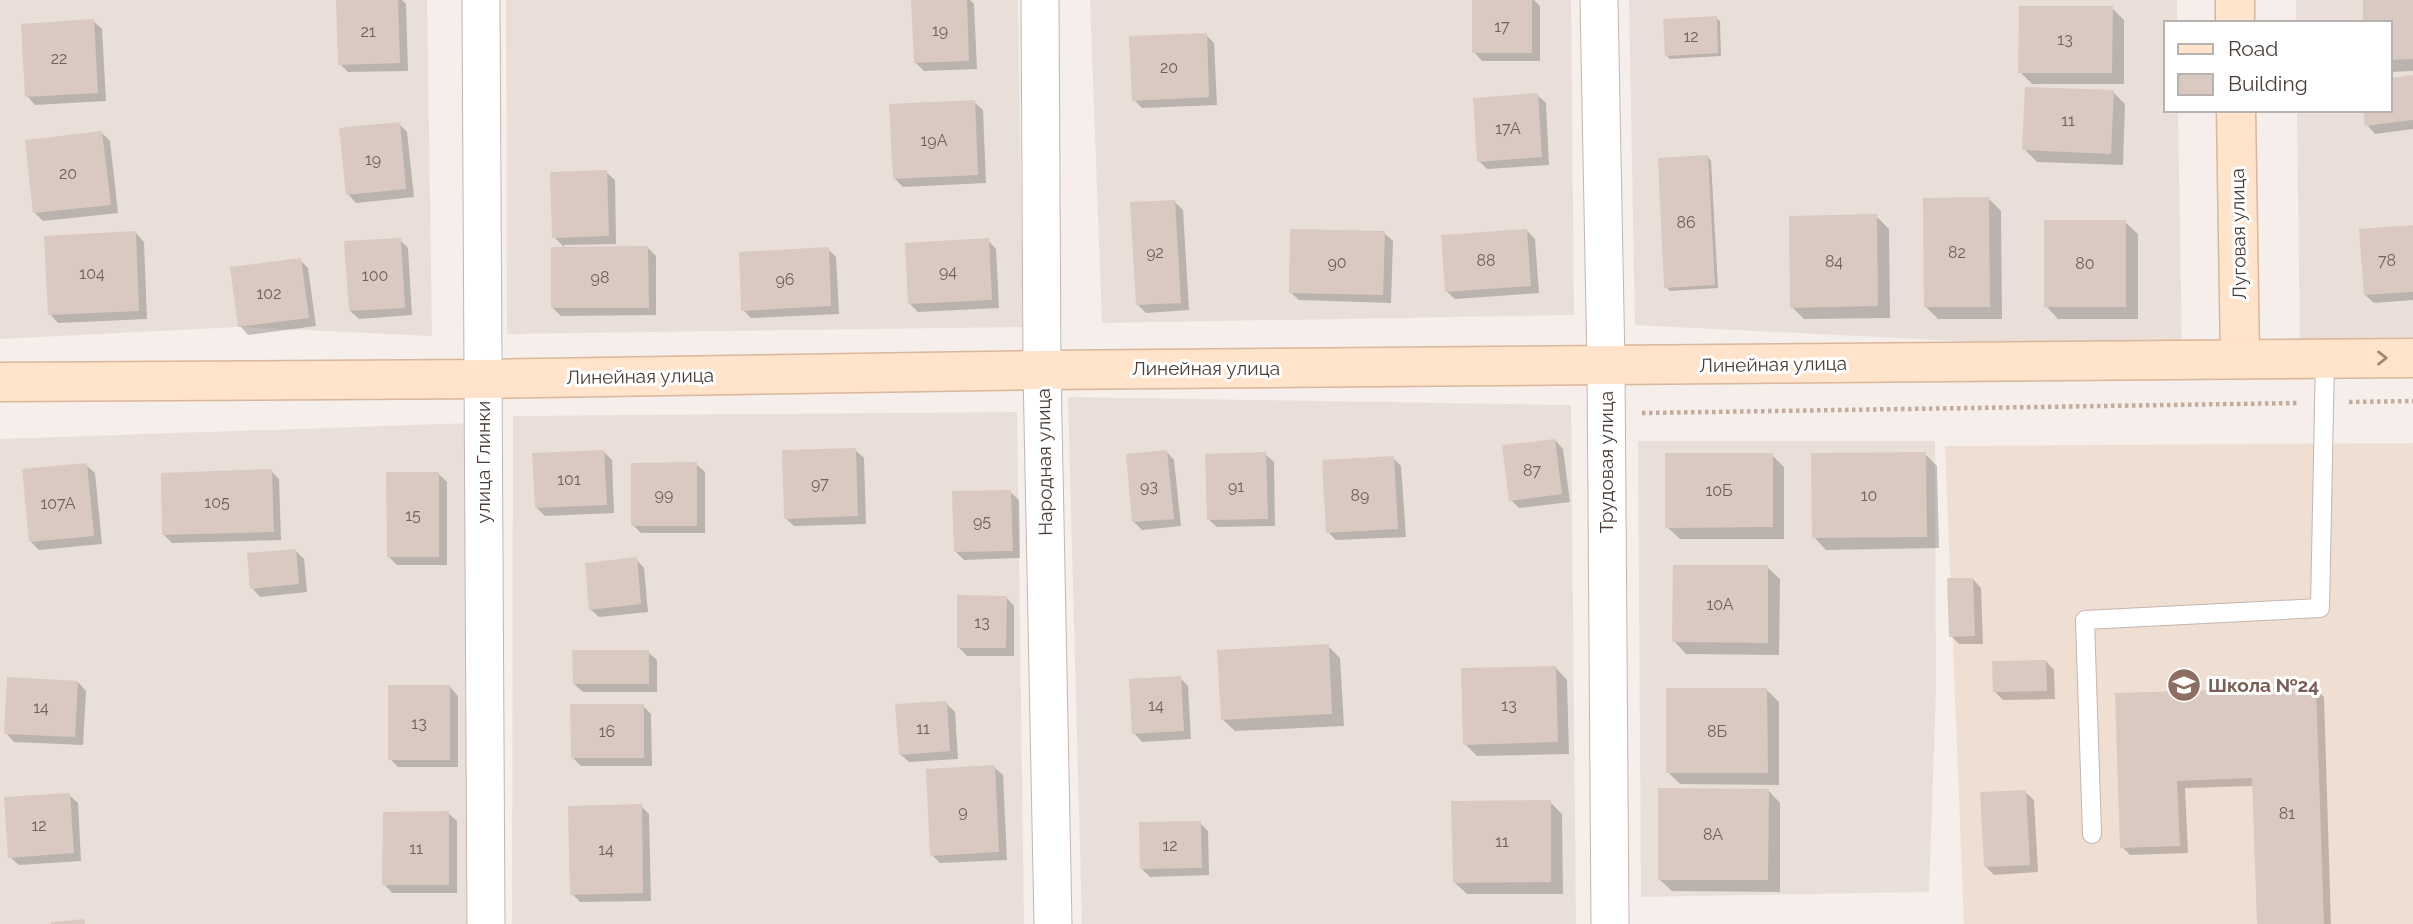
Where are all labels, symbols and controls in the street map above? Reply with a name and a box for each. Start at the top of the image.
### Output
house number: 17 [1494,17,1510,36]
house number: 19 [932,21,948,40]
legend [2164,21,2392,112]
house number: 21 [360,22,376,41]
house number: 12 [1683,27,1699,46]
house number: 13 [2057,30,2073,49]
text: Road [2228,36,2278,61]
house number: 22 [51,49,67,68]
house number: 20 [1160,58,1178,77]
text: Building [2228,71,2308,96]
house number: 11 [2061,111,2075,130]
house number: 17А [1495,119,1521,138]
house number: 19А [920,131,948,150]
house number: 19 [365,150,381,169]
house number: 20 [59,164,77,183]
street label: Луговая улица [2226,168,2250,300]
house number: 86 [1676,213,1696,232]
house number: 92 [1146,243,1164,262]
house number: 82 [1948,243,1966,262]
house number: 88 [1477,251,1495,270]
house number: 78 [2378,251,2396,270]
house number: 84 [1825,252,1843,271]
house number: 90 [1327,253,1347,272]
house number: 80 [2075,254,2095,273]
house number: 94 [939,262,957,281]
house number: 104 [79,264,105,283]
house number: 100 [362,266,388,285]
house number: 98 [591,268,609,287]
house number: 96 [775,270,795,289]
house number: 102 [257,284,281,303]
one-way arrow [2377,350,2387,366]
street label: Линейная улица [1699,352,1847,376]
street label: Линейная улица [1132,357,1280,379]
street label: Линейная улица [566,364,714,388]
street label: Народная улица [1032,388,1056,536]
street label: Трудовая улица [1595,391,1617,533]
street label: улица Глинки [472,401,494,523]
house number: 87 [1523,461,1541,480]
house number: 101 [557,470,581,489]
house number: 97 [811,474,829,493]
house number: 93 [1140,477,1158,496]
house number: 91 [1228,477,1244,496]
house number: 10Б [1705,481,1733,500]
house number: 99 [655,485,673,504]
house number: 89 [1351,486,1369,505]
house number: 10 [1861,486,1877,505]
house number: 105 [204,493,230,512]
house number: 107А [40,494,76,513]
house number: 15 [405,506,421,525]
house number: 95 [973,512,991,531]
house number: 10А [1706,595,1734,614]
house number: 13 [974,613,990,632]
school or university icon: Школа №24 [2165,666,2203,704]
place label: Школа №24 [2208,674,2319,696]
house number: 14 [1148,696,1164,715]
house number: 13 [1501,696,1517,715]
house number: 14 [33,698,49,717]
house number: 13 [411,714,427,733]
house number: 11 [916,719,930,738]
house number: 16 [599,722,615,741]
house number: 8Б [1707,722,1727,741]
house number: 9 [958,802,968,821]
house number: 81 [2279,804,2295,823]
house number: 12 [31,816,47,835]
house number: 8А [1703,825,1723,844]
house number: 11 [1495,832,1509,851]
house number: 12 [1162,836,1178,855]
house number: 11 [409,839,423,858]
house number: 14 [598,840,614,859]

